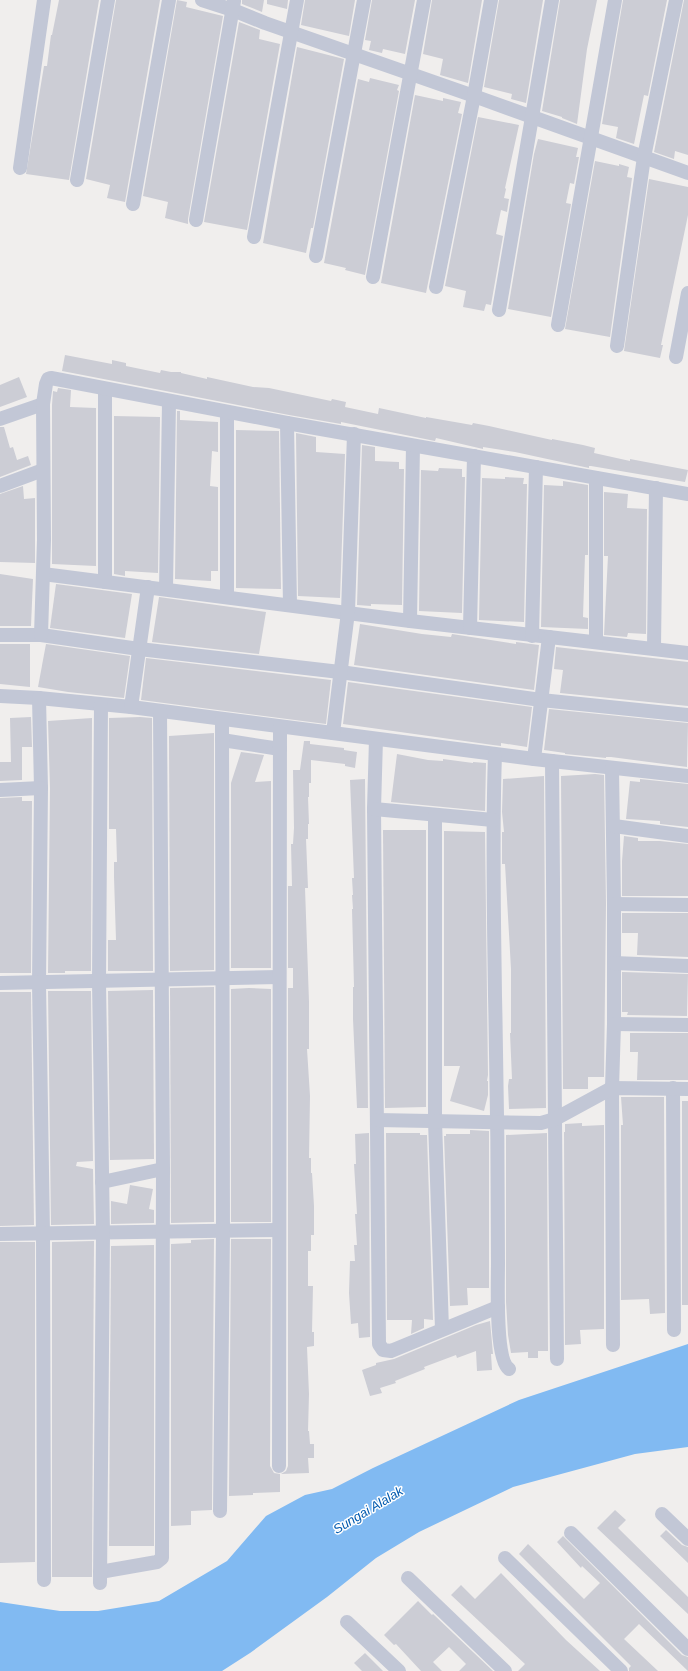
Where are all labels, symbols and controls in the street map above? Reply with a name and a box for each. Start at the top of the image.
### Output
water label: Sungai Alalak [330,1482,407,1537]

